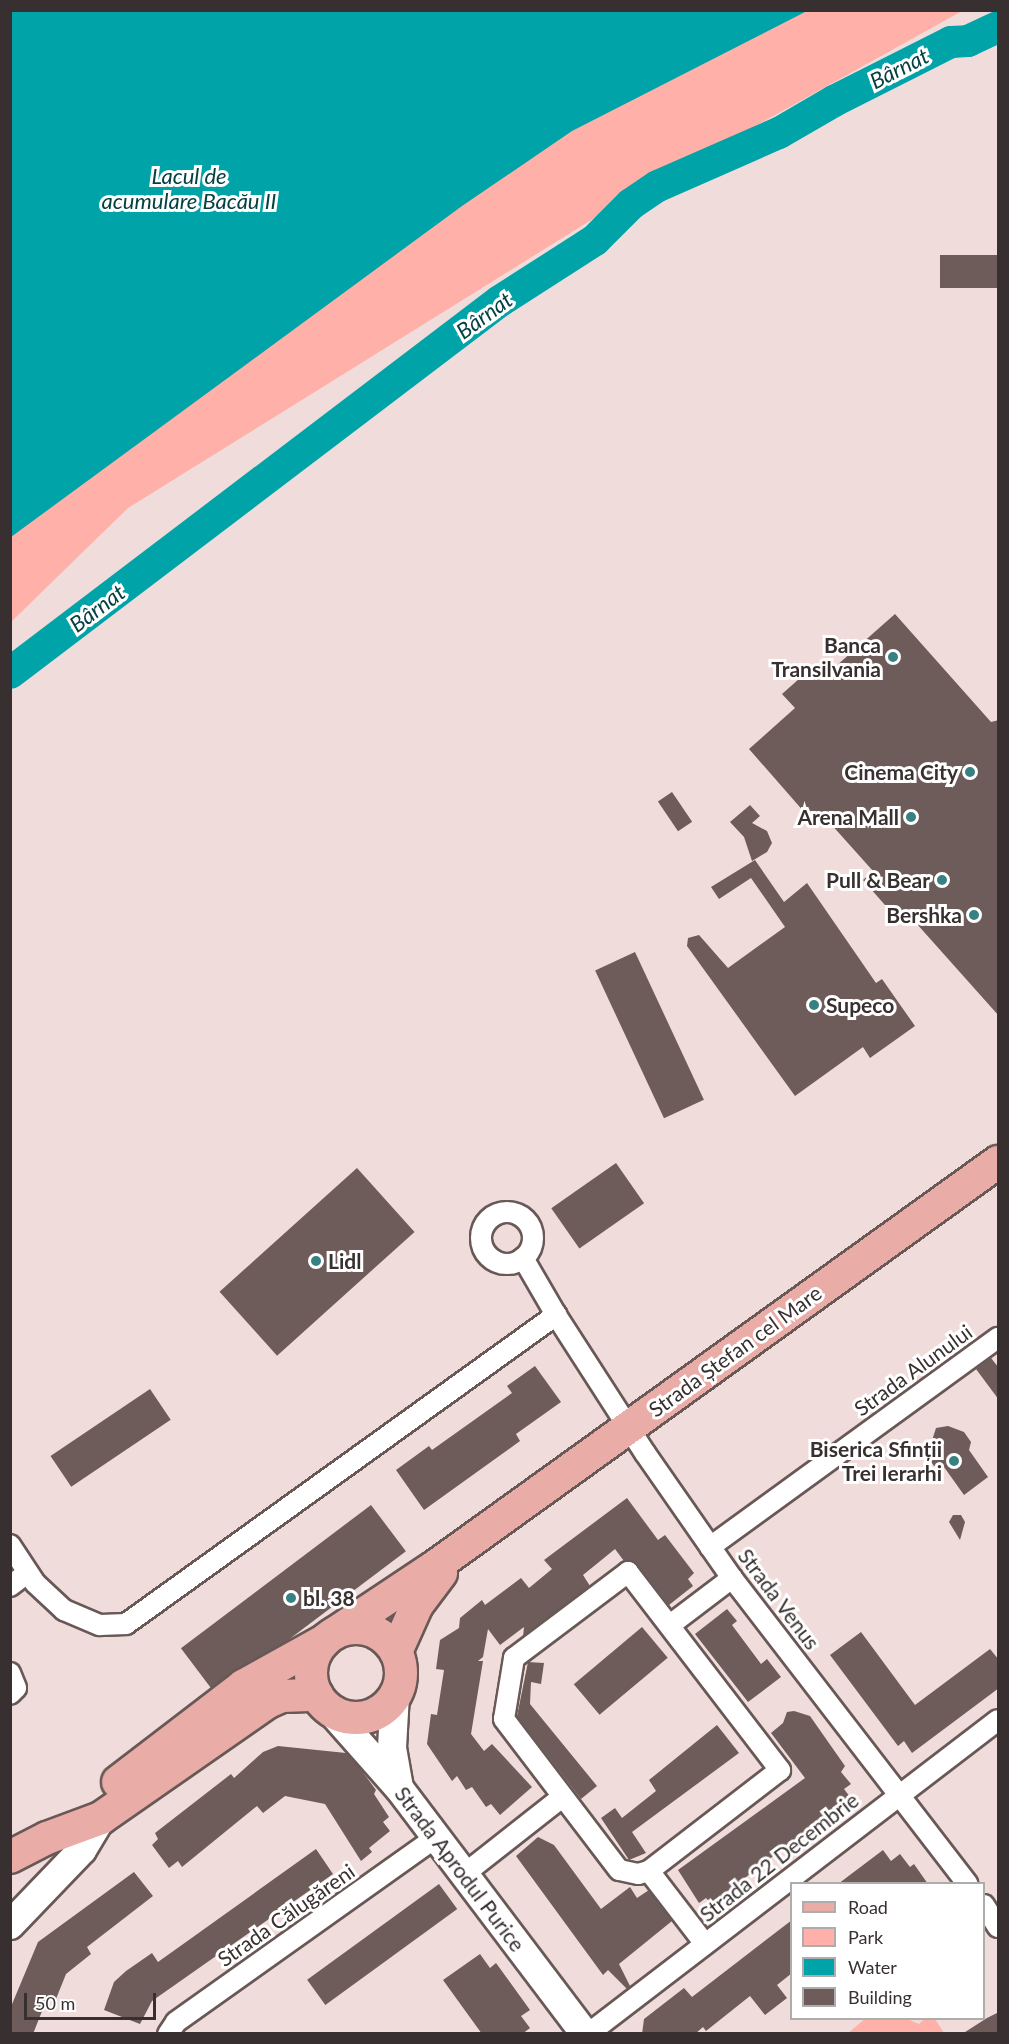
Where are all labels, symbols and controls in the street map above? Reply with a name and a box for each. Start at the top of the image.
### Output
water label: Bârnat [865,42,933,94]
water label: Lacul de acumulare Bacău II [102,162,276,214]
water label: Bârnat [451,286,517,344]
water label: Bârnat [64,579,130,637]
place label: Banca Transilvania [771,632,881,682]
marker: Banca Transilvania [886,650,900,664]
place label: Cinema City [844,759,958,785]
marker: Cinema City [963,765,977,779]
place label: Arena Mall [797,804,899,830]
marker: Arena Mall [904,810,918,824]
place label: Pull & Bear [826,867,930,893]
marker: Pull & Bear [935,873,949,887]
place label: Bershka [886,902,962,928]
marker: Bershka [967,908,981,922]
place label: Supeco [826,992,894,1018]
marker: Supeco [807,998,821,1012]
place label: Lidl [328,1248,361,1274]
marker: Lidl [309,1254,323,1268]
street label: Strada Ștefan cel Mare [644,1280,826,1422]
street label: Strada Alunului [849,1319,977,1421]
place label: Biserica Sfinții Trei Ierarhi [810,1436,942,1486]
marker: Biserica Sfinții Trei Ierarhi [947,1454,961,1468]
street label: Strada Venus [733,1543,825,1655]
place label: bl. 38 [303,1585,355,1611]
marker: bl. 38 [284,1591,298,1605]
street label: Strada Aprodul Purice [390,1781,530,1957]
street label: Strada 22 Decembrie [695,1787,863,1927]
street label: Strada Călugăreni [213,1858,359,1972]
legend [790,1882,985,2020]
text: Road [848,1896,888,1918]
text: Park [848,1926,883,1948]
text: Water [848,1956,897,1978]
scale bar [27,1981,159,2019]
text: Building [848,1986,912,2008]
text: 50 m [35,1992,75,2014]

